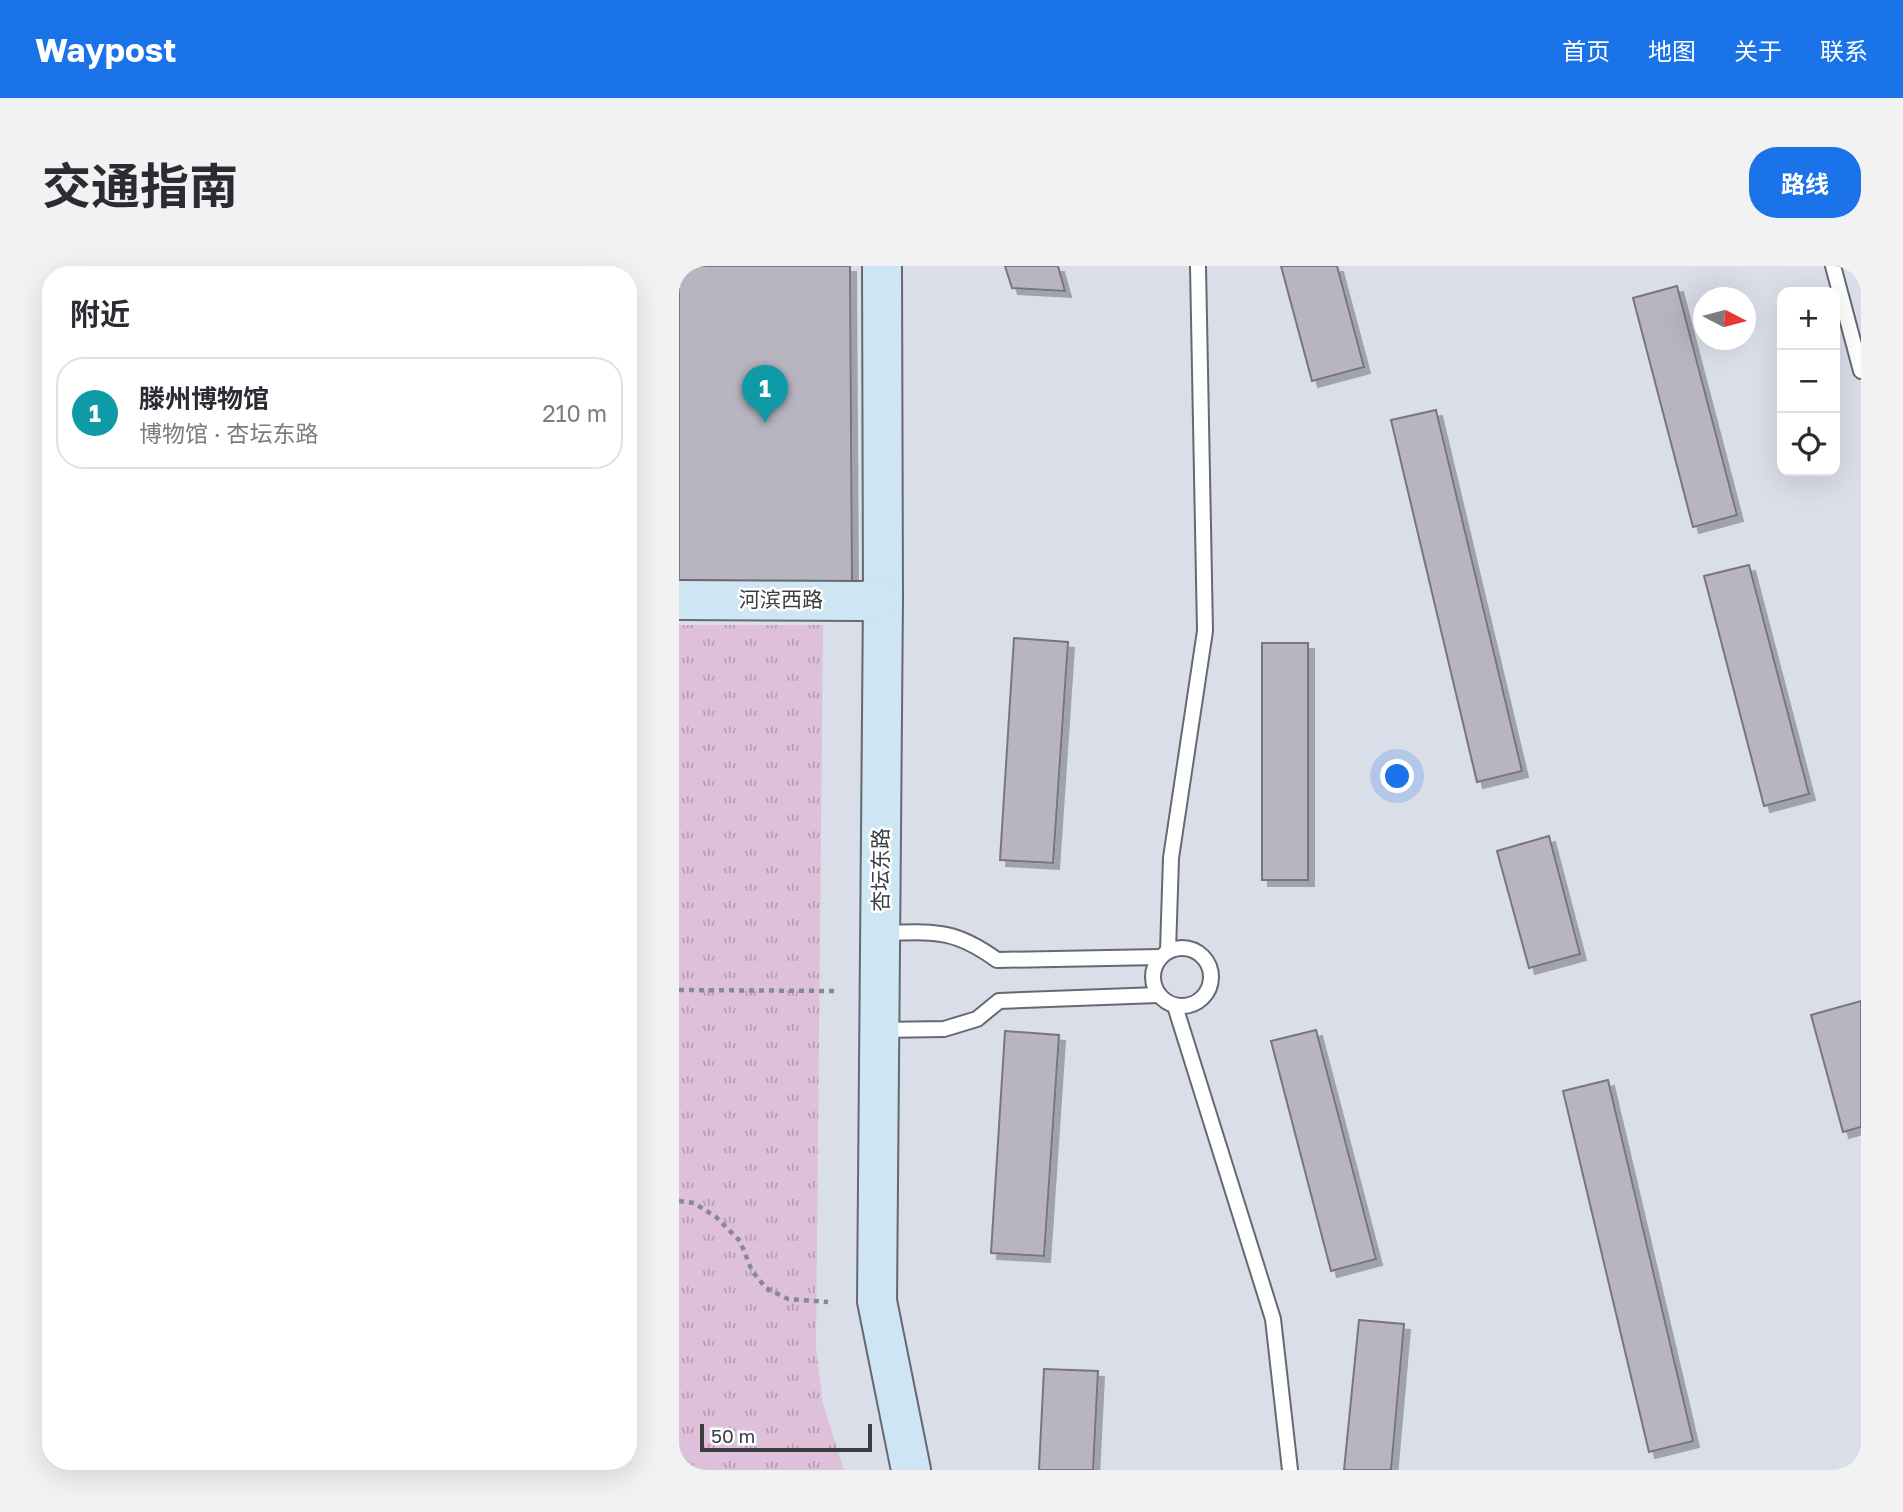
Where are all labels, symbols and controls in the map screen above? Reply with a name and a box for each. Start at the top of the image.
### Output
text: Waypost [35,30,176,69]
text: 首页 [1562,36,1610,65]
text: 地图 [1648,36,1696,65]
text: 关于 [1734,36,1782,65]
text: 联系 [1820,36,1868,65]
button: 路线 [1749,147,1861,218]
text: 交通指南 [42,156,238,215]
north arrow [1693,287,1756,350]
map controls [1777,287,1840,476]
button: + [1777,287,1840,350]
text: 附近 [70,296,130,332]
button: − [1777,350,1840,413]
pin: 1 [742,365,788,423]
text: 滕州博物馆 [139,383,269,414]
text: 1 [89,399,101,427]
text: 210 m [542,399,607,427]
button: locate [1777,413,1840,476]
text: 博物馆 · 杏坛东路 [139,419,318,447]
street label: 河滨西路 [739,586,823,612]
your location [1380,759,1414,793]
street label: 杏坛东路 [867,828,893,912]
scale bar [700,1421,871,1453]
text: 50 m [711,1424,755,1447]

